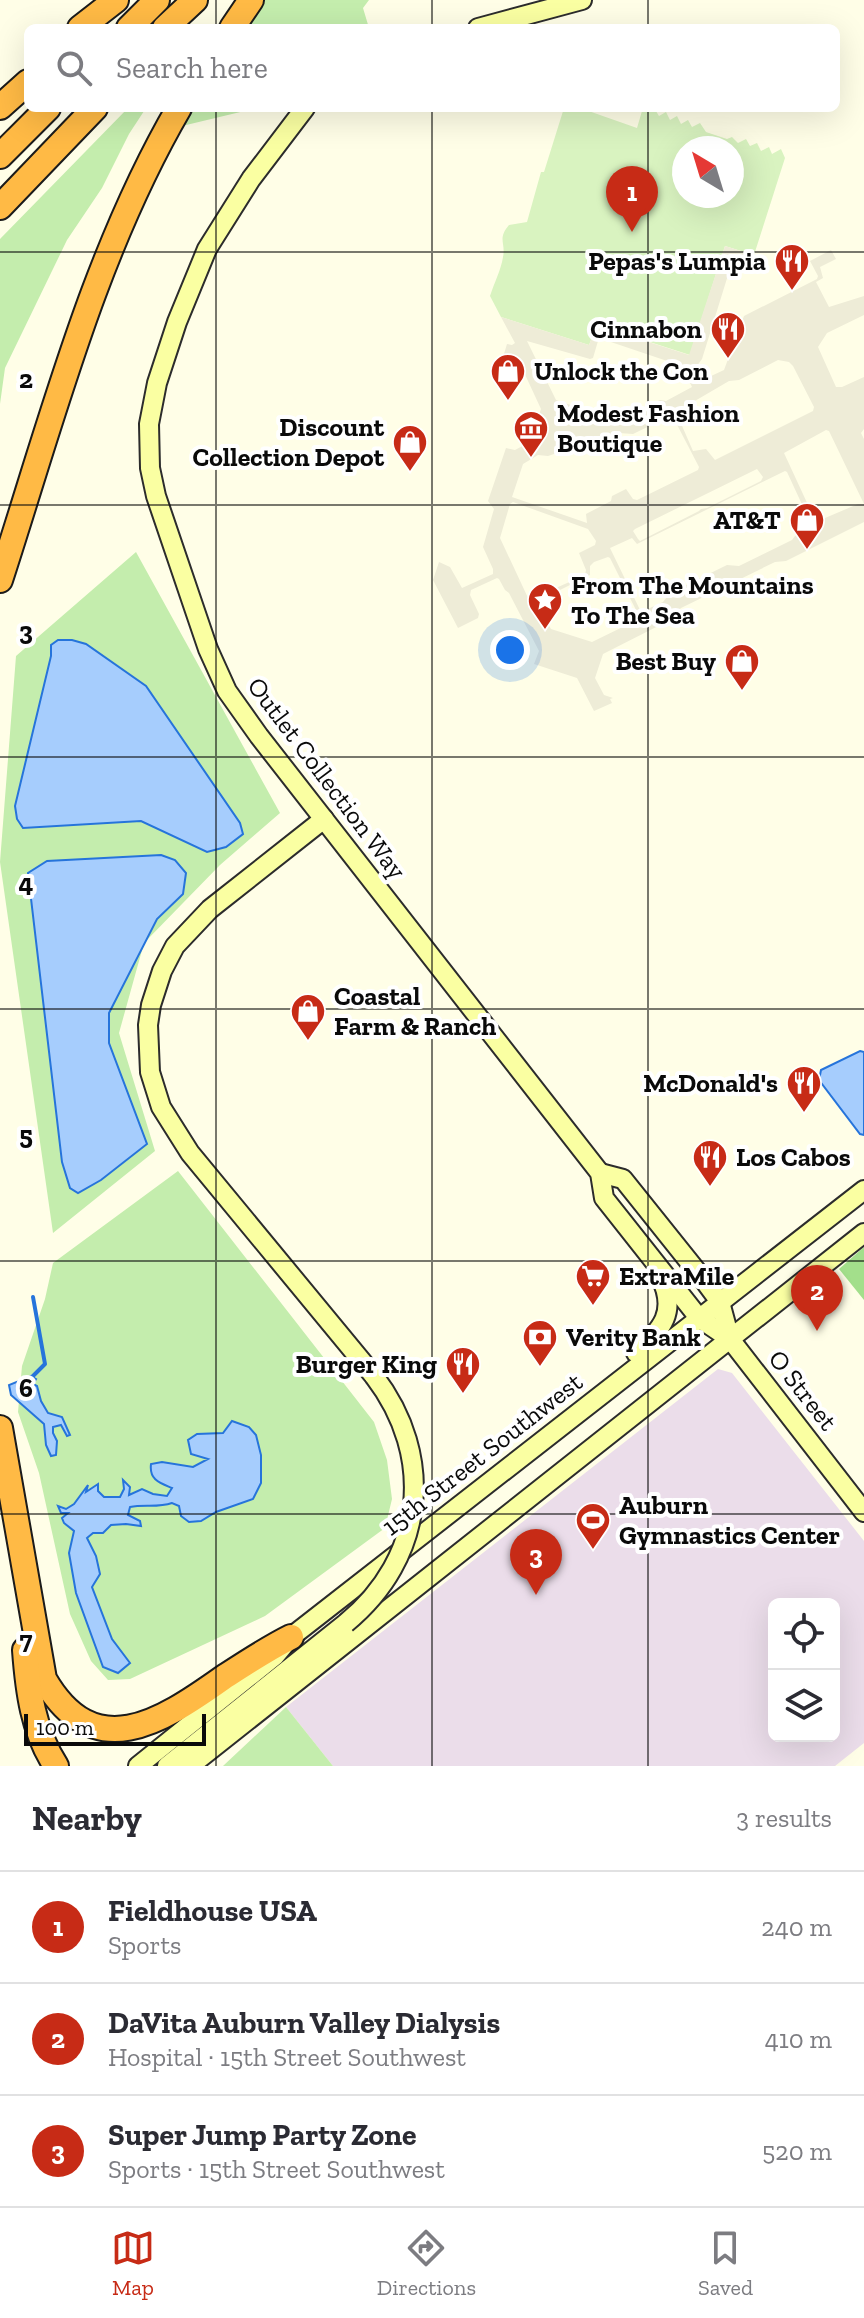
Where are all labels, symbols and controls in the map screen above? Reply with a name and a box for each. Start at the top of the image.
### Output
search box [24,24,840,112]
icon: search [52,46,96,90]
text: Search here [116,50,268,86]
north arrow [672,136,744,208]
pin: 1 [606,166,658,232]
restaurant icon: Pepas's Lumpia [773,242,811,292]
place label: Pepas's Lumpia [588,245,766,277]
restaurant icon: Cinnabon [709,310,747,360]
place label: Cinnabon [590,313,703,345]
shop icon: Unlock the Con [489,352,527,402]
place label: Unlock the Con [534,355,709,387]
text: 2 [19,363,33,395]
place label: Modest Fashion Boutique [557,397,740,459]
museum icon: Modest Fashion Boutique [512,409,550,459]
place label: Discount Collection Depot [193,411,385,473]
shop icon: Discount Collection Depot [391,423,429,473]
shop icon: AT&T [788,501,826,551]
place label: AT&T [713,504,781,536]
place label: From The Mountains To The Sea [571,569,814,631]
place icon: From The Mountains To The Sea [526,581,564,631]
text: 3 [19,615,33,647]
your location [490,630,530,670]
shop icon: Best Buy [723,642,761,692]
place label: Best Buy [615,645,716,677]
street label: Outlet Collection Way [241,671,414,886]
text: 4 [19,867,34,899]
place label: Coastal Farm & Ranch [334,980,496,1042]
shop icon: Coastal Farm & Ranch [289,992,327,1042]
restaurant icon: McDonald's [785,1064,823,1114]
place label: McDonald's [643,1067,778,1099]
text: 5 [19,1119,33,1151]
restaurant icon: Los Cabos [691,1138,729,1188]
place label: Los Cabos [736,1141,851,1173]
supermarket icon: ExtraMile [574,1257,612,1307]
place label: ExtraMile [619,1260,735,1292]
pin: 2 [791,1265,843,1331]
bank icon: Verity Bank [521,1318,559,1368]
place label: Verity Bank [566,1321,702,1353]
street label: O Street [762,1343,845,1437]
restaurant icon: Burger King [444,1345,482,1395]
place label: Burger King [295,1348,437,1380]
street label: 15th Street Southwest [375,1365,589,1542]
text: 6 [19,1372,33,1404]
place label: Auburn Gymnastics Center [619,1489,840,1551]
sports icon: Auburn Gymnastics Center [574,1501,612,1551]
pin: 3 [510,1529,562,1595]
map controls [768,1598,840,1742]
button: locate [768,1598,840,1670]
text: 7 [20,1624,33,1656]
button: layers [768,1670,840,1742]
scale bar [24,1710,206,1746]
text: 100 m [36,1714,94,1741]
text: Nearby [32,1798,142,1839]
text: 3 results [736,1802,832,1834]
text: Fieldhouse USA [108,1893,317,1929]
text: 1 [53,1911,63,1943]
text: 240 m [761,1911,832,1943]
text: Sports [108,1929,181,1961]
text: DaVita Auburn Valley Dialysis [108,2005,500,2041]
text: 2 [51,2023,65,2055]
text: 410 m [765,2023,832,2055]
text: Hospital · 15th Street Southwest [108,2041,466,2073]
text: Super Jump Party Zone [108,2117,416,2153]
text: 3 [51,2135,65,2167]
text: 520 m [762,2135,832,2167]
text: Sports · 15th Street Southwest [108,2153,445,2185]
tab: Map [111,2226,155,2301]
tab: Directions [377,2226,476,2301]
tab: Saved [698,2226,753,2301]

